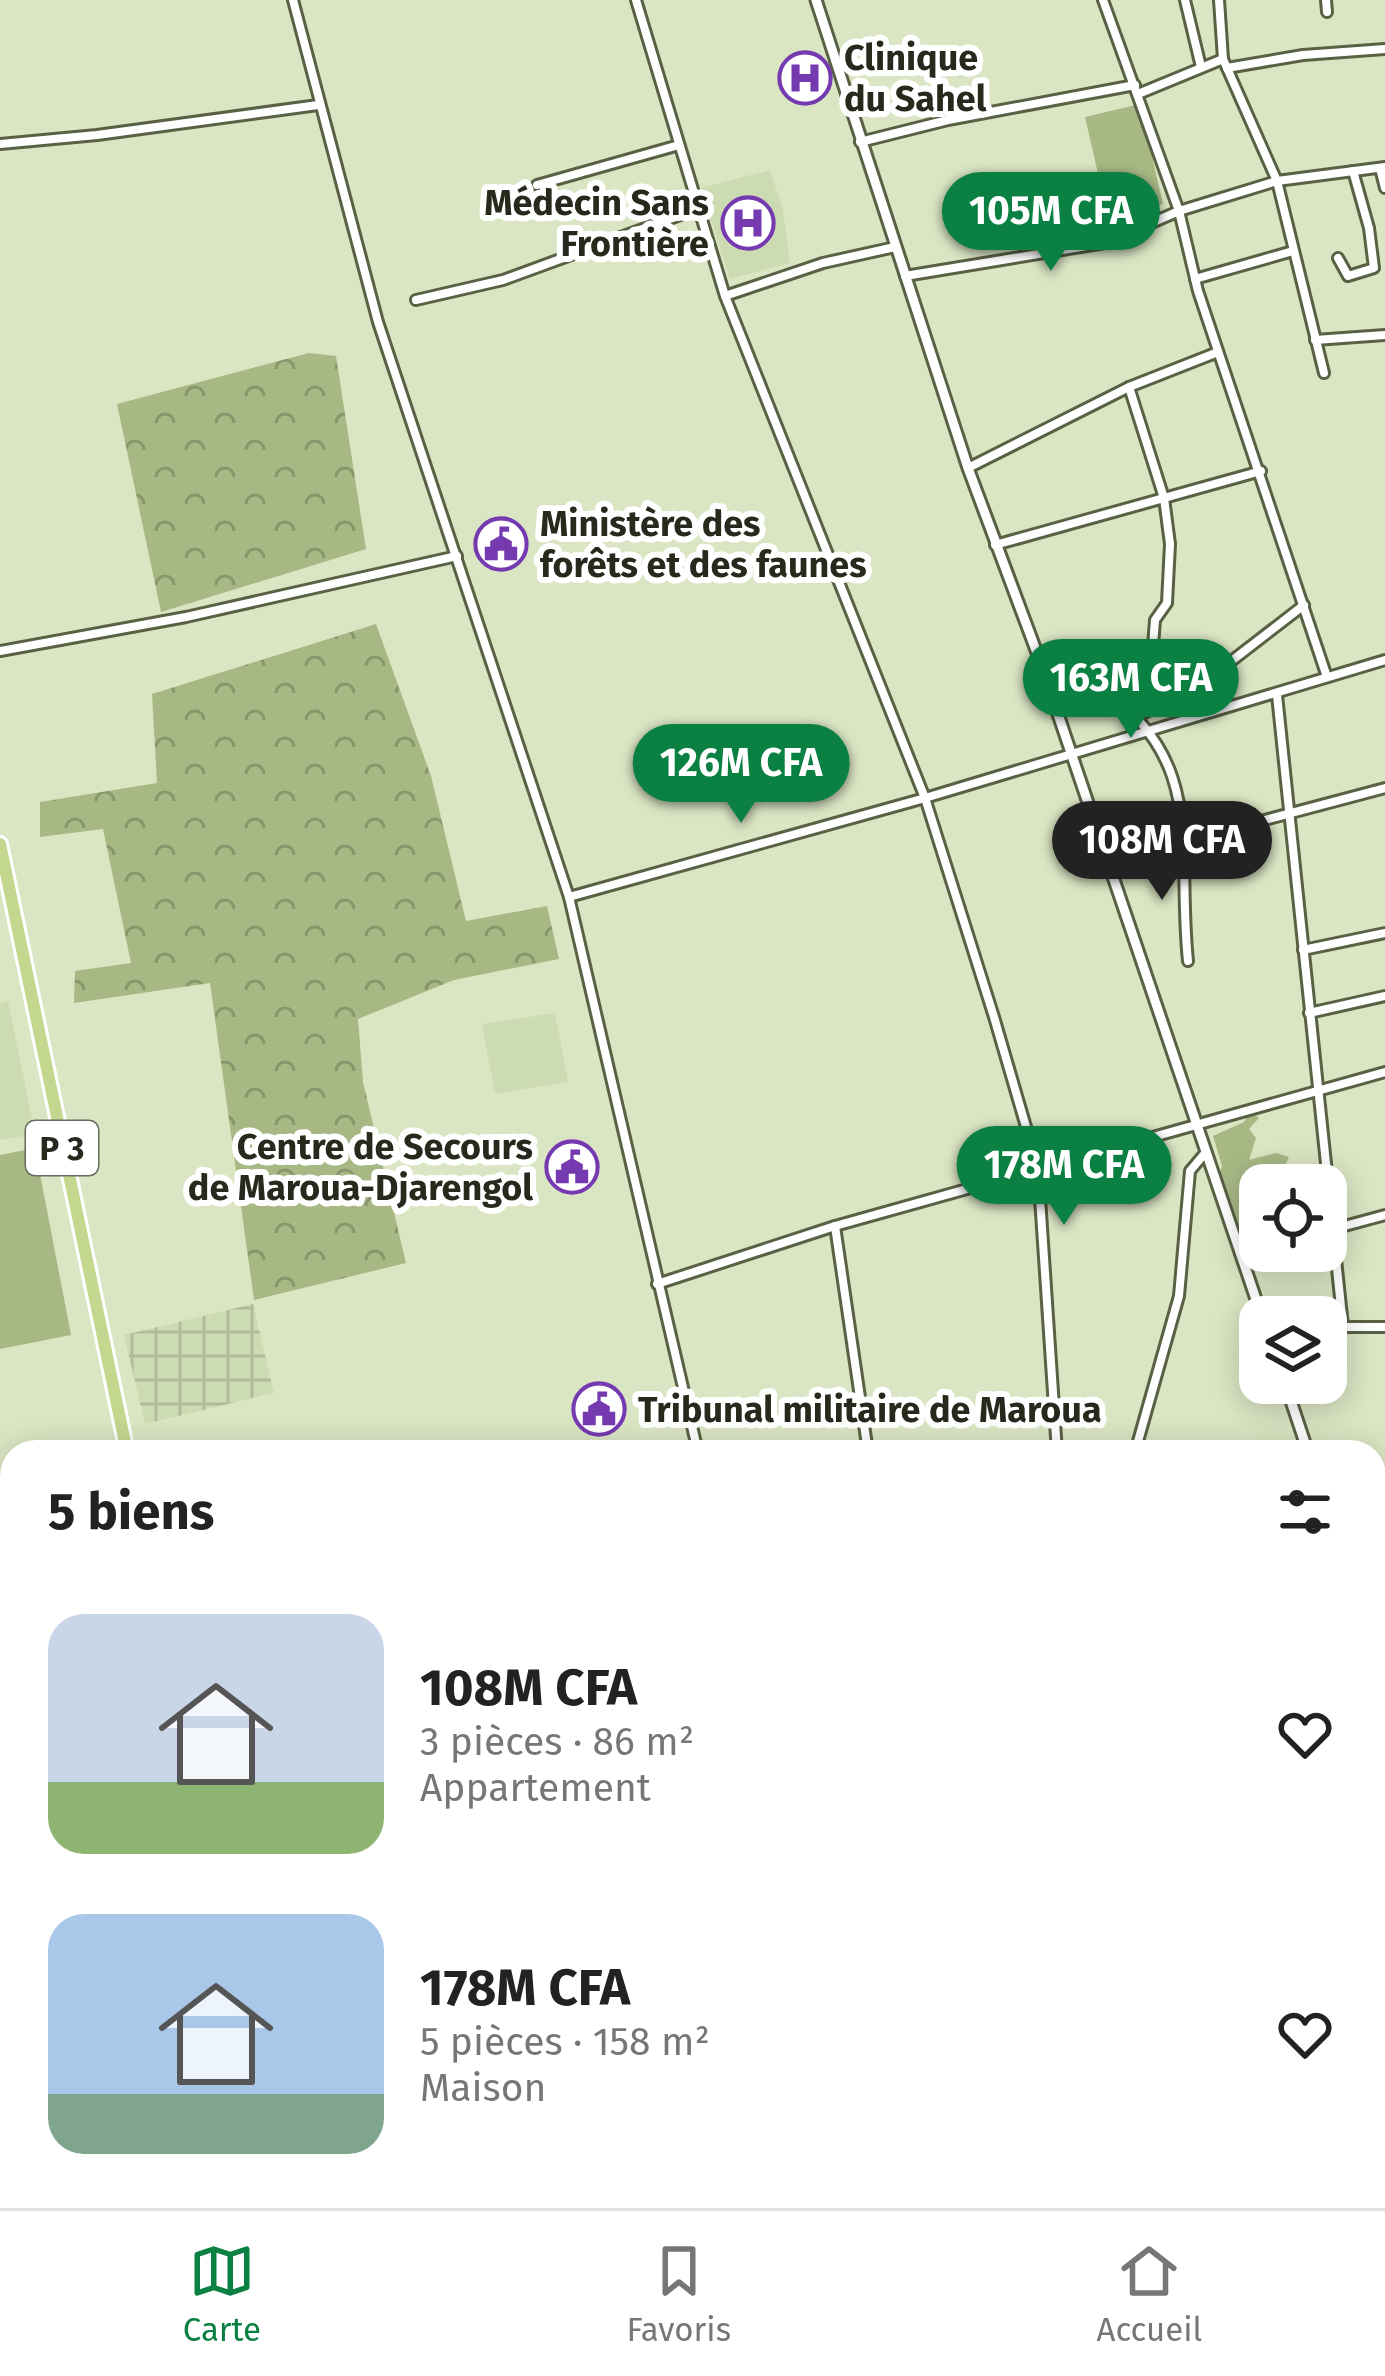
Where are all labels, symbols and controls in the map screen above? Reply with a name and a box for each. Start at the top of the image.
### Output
place label: Clinique du Sahel [844,36,987,121]
hospital icon: Clinique du Sahel [777,50,833,106]
pin: 105M CFA [927,172,1175,274]
place label: Médecin Sans Frontière [484,181,709,266]
text: 105M CFA [969,188,1133,234]
hospital icon: Médecin Sans Frontière [720,195,776,251]
place label: Ministère des forêts et des faunes [540,502,867,587]
public building icon: Ministère des forêts et des faunes [473,516,529,572]
pin: 163M CFA [1007,639,1255,741]
text: 163M CFA [1050,655,1212,701]
pin: 126M CFA [617,724,865,826]
text: 126M CFA [660,740,822,786]
pin: 108M CFA [1038,801,1286,903]
text: 108M CFA [1079,817,1245,863]
road number: P 3 [26,1121,98,1175]
place label: Centre de Secours de Maroua-Djarengol [188,1125,533,1210]
pin: 178M CFA [940,1126,1188,1228]
public building icon: Centre de Secours de Maroua-Djarengol [544,1139,600,1195]
text: 178M CFA [984,1142,1144,1188]
map controls [1239,1164,1347,1404]
button: locate [1239,1164,1347,1272]
button: layers [1239,1296,1347,1404]
public building icon: Tribunal militaire de Maroua [571,1381,627,1437]
place label: Tribunal militaire de Maroua [638,1388,1102,1432]
icon: filters [1272,1479,1338,1545]
text: 5 biens [48,1481,214,1543]
text: 108M CFA [420,1657,637,1719]
icon: home [144,1662,288,1806]
icon: heart [1272,1701,1338,1767]
text: 3 pièces · 86 m² [420,1719,694,1765]
text: Appartement [420,1765,651,1811]
text: 178M CFA [420,1957,630,2019]
icon: home [144,1962,288,2106]
icon: heart [1272,2001,1338,2067]
text: 5 pièces · 158 m² [420,2019,710,2065]
text: Maison [420,2065,546,2111]
tab: Carte [183,2238,261,2350]
tab: Favoris [627,2238,731,2350]
tab: Accueil [1097,2238,1202,2350]

